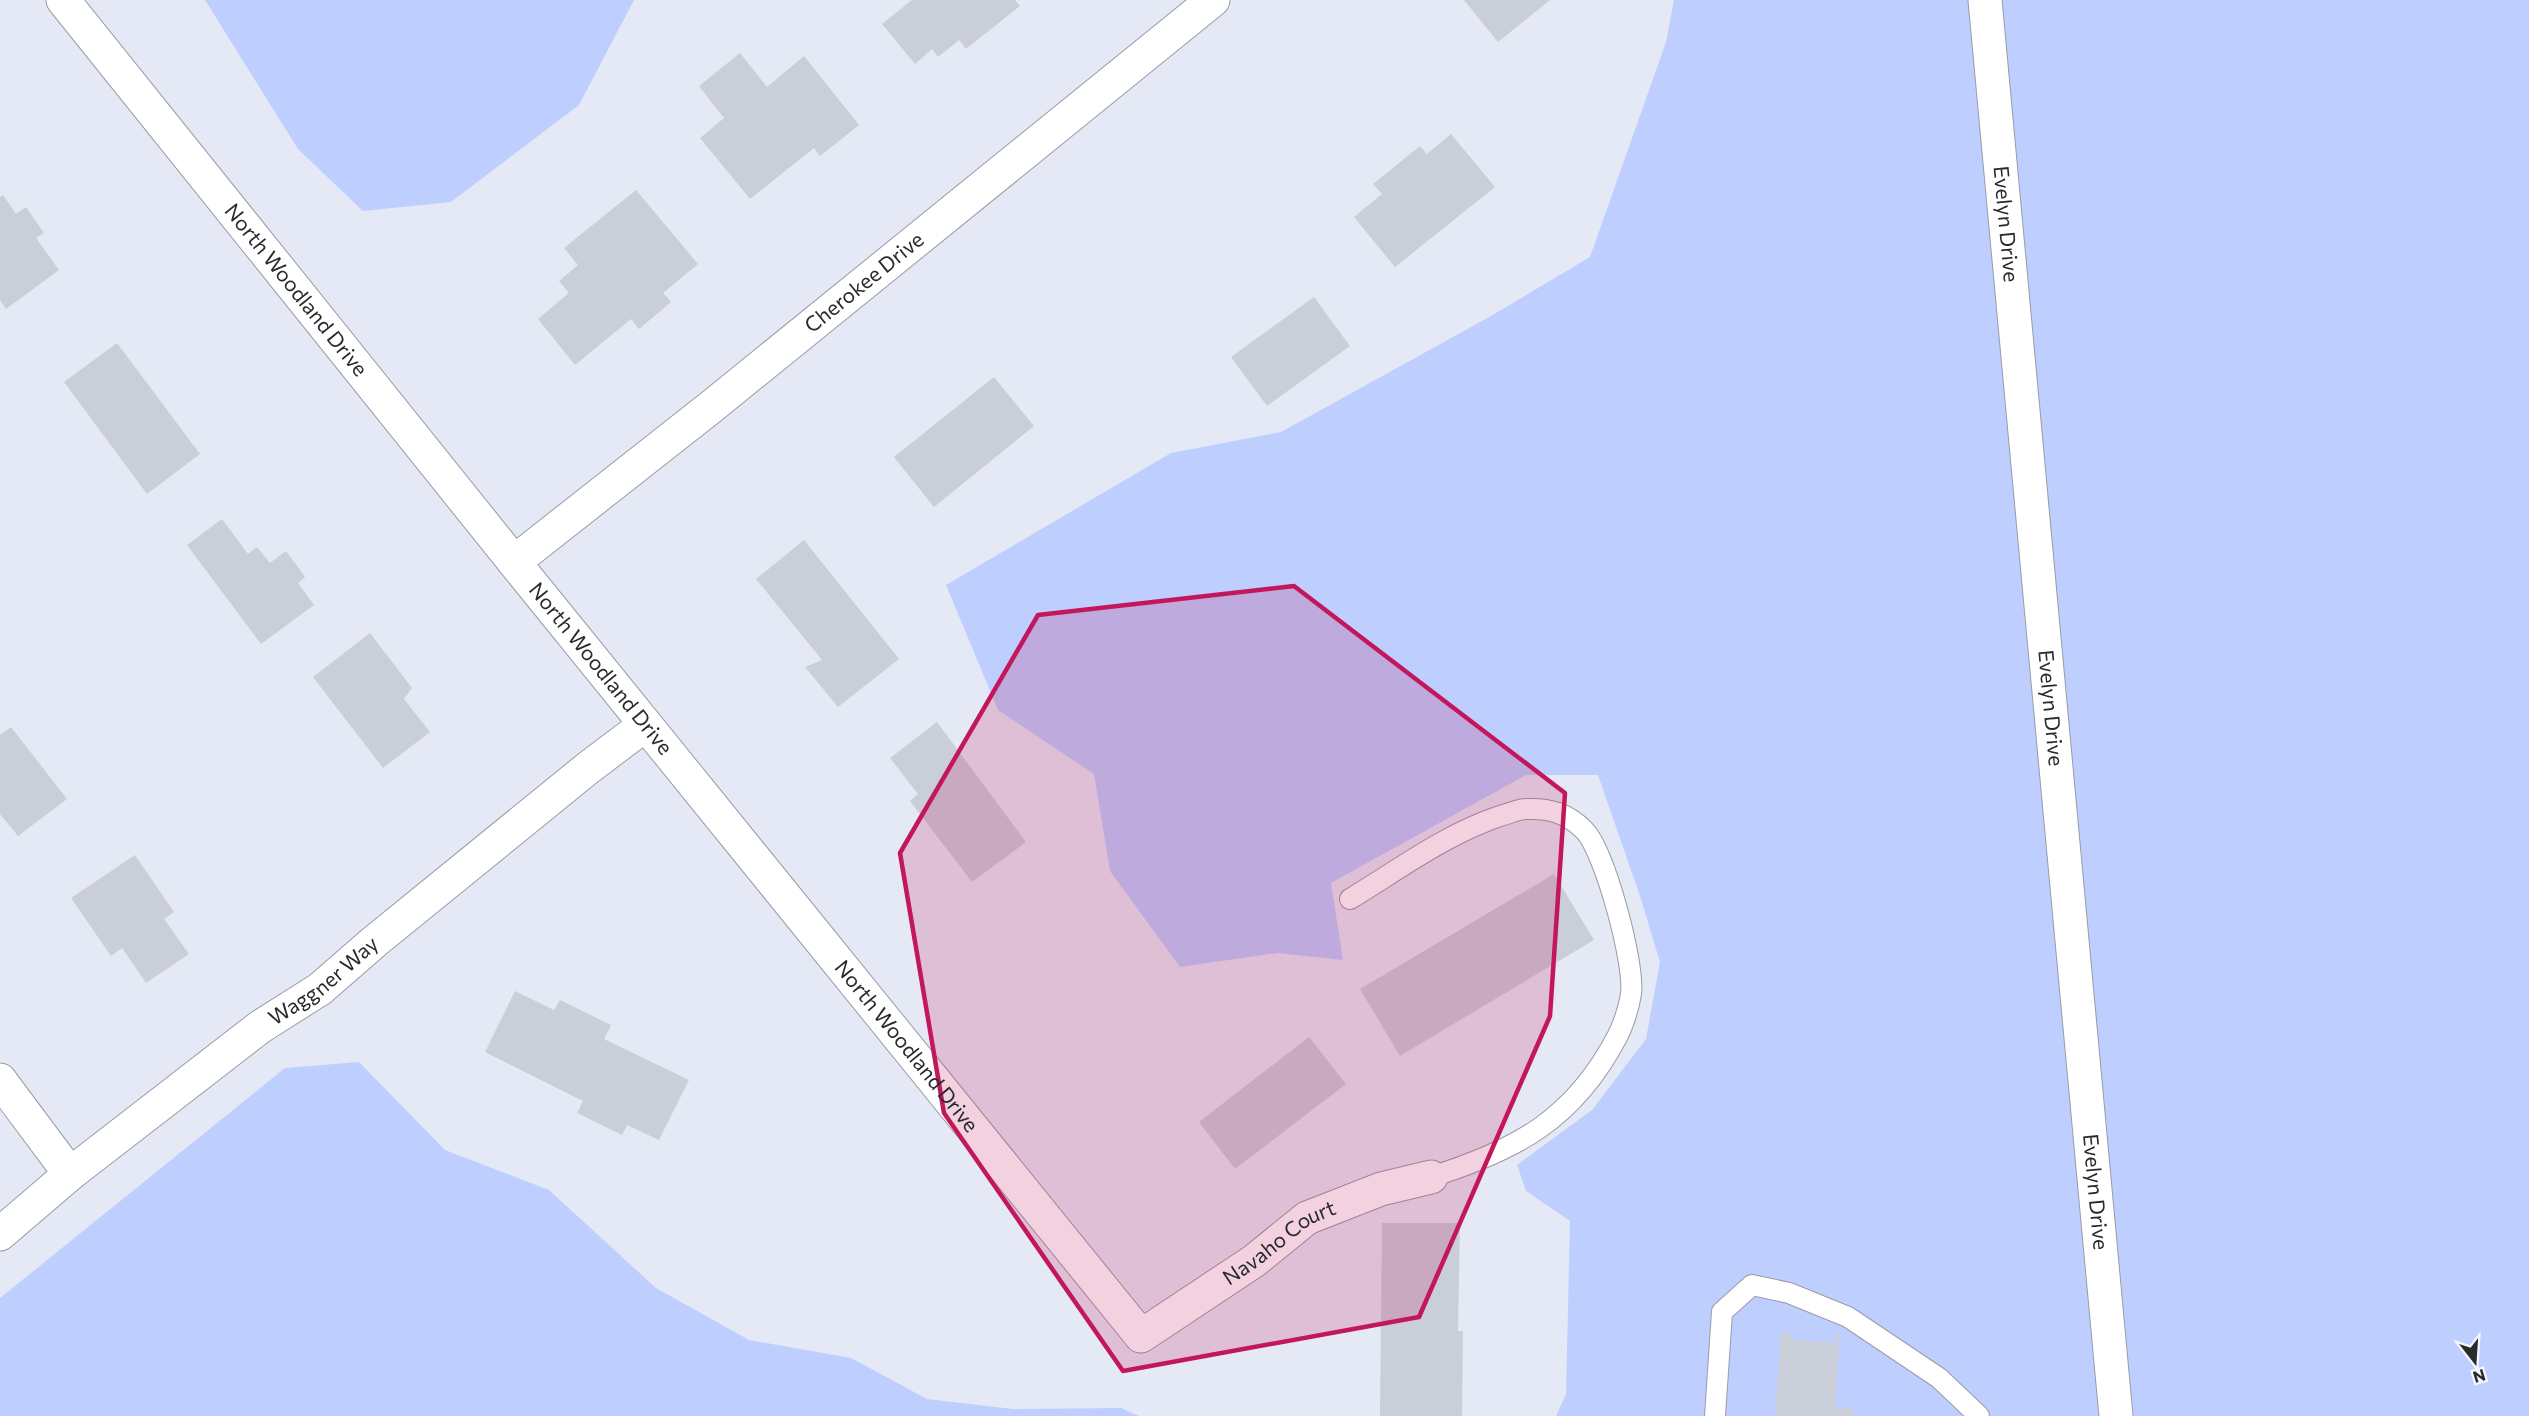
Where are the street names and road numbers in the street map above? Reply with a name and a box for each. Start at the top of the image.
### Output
street label: Evelyn Drive [1989,165,2025,283]
street label: North Woodland Drive [220,198,374,380]
street label: Cherokee Drive [799,226,928,337]
street label: North Woodland Drive [525,577,679,759]
street label: Evelyn Drive [2034,649,2070,767]
street label: Waggner Way [263,930,383,1029]
street label: North Woodland Drive [831,954,985,1136]
street label: Evelyn Drive [2079,1133,2115,1251]
street label: Navaho Court [1217,1194,1339,1289]

